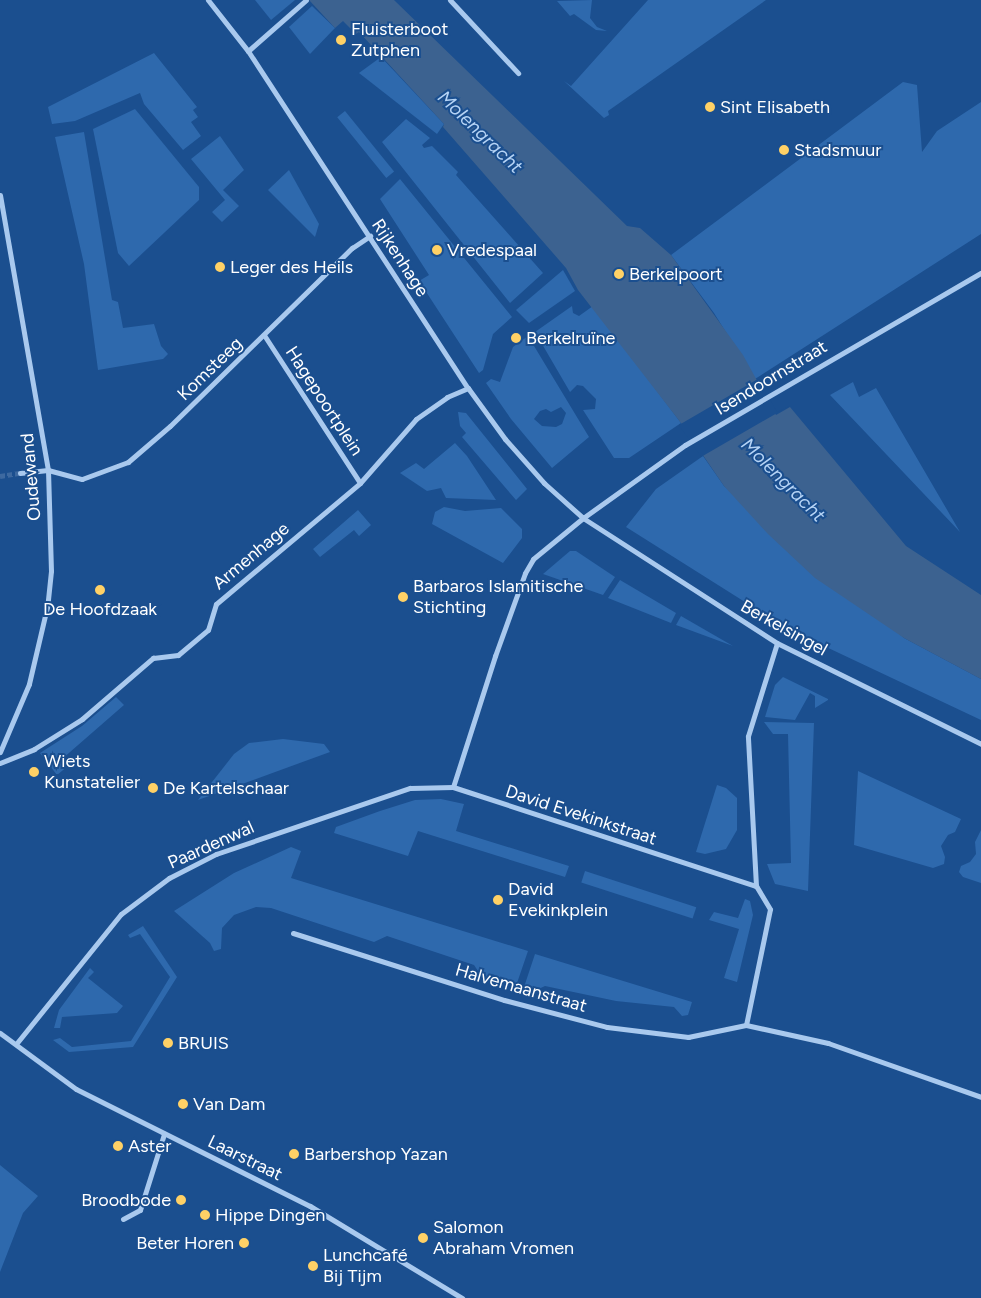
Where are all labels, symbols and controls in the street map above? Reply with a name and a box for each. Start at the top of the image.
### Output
place label: Fluisterboot Zutphen [351,19,448,62]
marker: Fluisterboot Zutphen [335,34,347,46]
water label: Molengracht [433,86,527,178]
place label: Sint Elisabeth [720,96,830,118]
marker: Sint Elisabeth [704,101,716,113]
place label: Stadsmuur [794,139,881,161]
marker: Stadsmuur [778,144,790,156]
street label: Rijkenhage [367,215,433,301]
place label: Vredespaal [447,239,537,261]
marker: Vredespaal [431,244,443,256]
place label: Leger des Heils [230,256,353,278]
marker: Leger des Heils [214,261,226,273]
place label: Berkelpoort [629,263,723,285]
marker: Berkelpoort [613,268,625,280]
place label: Berkelruïne [526,327,615,349]
marker: Berkelruïne [510,332,522,344]
street label: Komsteeg [173,333,247,405]
street label: Isendoornstraat [711,336,831,420]
street label: Hagepoortplein [281,342,367,460]
street label: Oudewand [16,432,46,522]
water label: Molengracht [736,433,830,527]
street label: Armenhage [208,518,294,594]
place label: Barbaros Islamitische Stichting [413,576,583,618]
marker: De Hoofdzaak [94,584,106,596]
marker: Barbaros Islamitische Stichting [397,591,409,603]
street label: Berkelsingel [737,595,831,661]
place label: De Hoofdzaak [43,598,157,620]
place label: Wiets Kunstatelier [44,751,140,794]
marker: Wiets Kunstatelier [28,766,40,778]
place label: De Kartelschaar [163,777,289,799]
street label: David Evekinkstraat [503,780,659,850]
marker: De Kartelschaar [147,782,159,794]
street label: Paardenwal [165,816,257,874]
place label: David Evekinkplein [508,879,608,922]
marker: David Evekinkplein [492,894,504,906]
street label: Halvemaanstraat [453,959,589,1017]
place label: BRUIS [178,1032,229,1054]
marker: BRUIS [162,1037,174,1049]
place label: Van Dam [193,1093,265,1115]
marker: Van Dam [177,1098,189,1110]
street label: Laarstraat [204,1131,286,1185]
place label: Aster [128,1135,171,1157]
marker: Aster [112,1140,124,1152]
place label: Barbershop Yazan [304,1143,448,1165]
marker: Barbershop Yazan [288,1148,300,1160]
place label: Broodbode [81,1189,171,1211]
marker: Broodbode [175,1194,187,1206]
place label: Hippe Dingen [215,1204,325,1226]
marker: Hippe Dingen [199,1209,211,1221]
place label: Salomon Abraham Vromen [433,1217,574,1260]
place label: Beter Horen [136,1232,234,1254]
marker: Salomon Abraham Vromen [417,1232,429,1244]
marker: Beter Horen [238,1237,250,1249]
place label: Lunchcafé Bij Tijm [323,1245,408,1288]
marker: Lunchcafé Bij Tijm [307,1260,319,1272]

